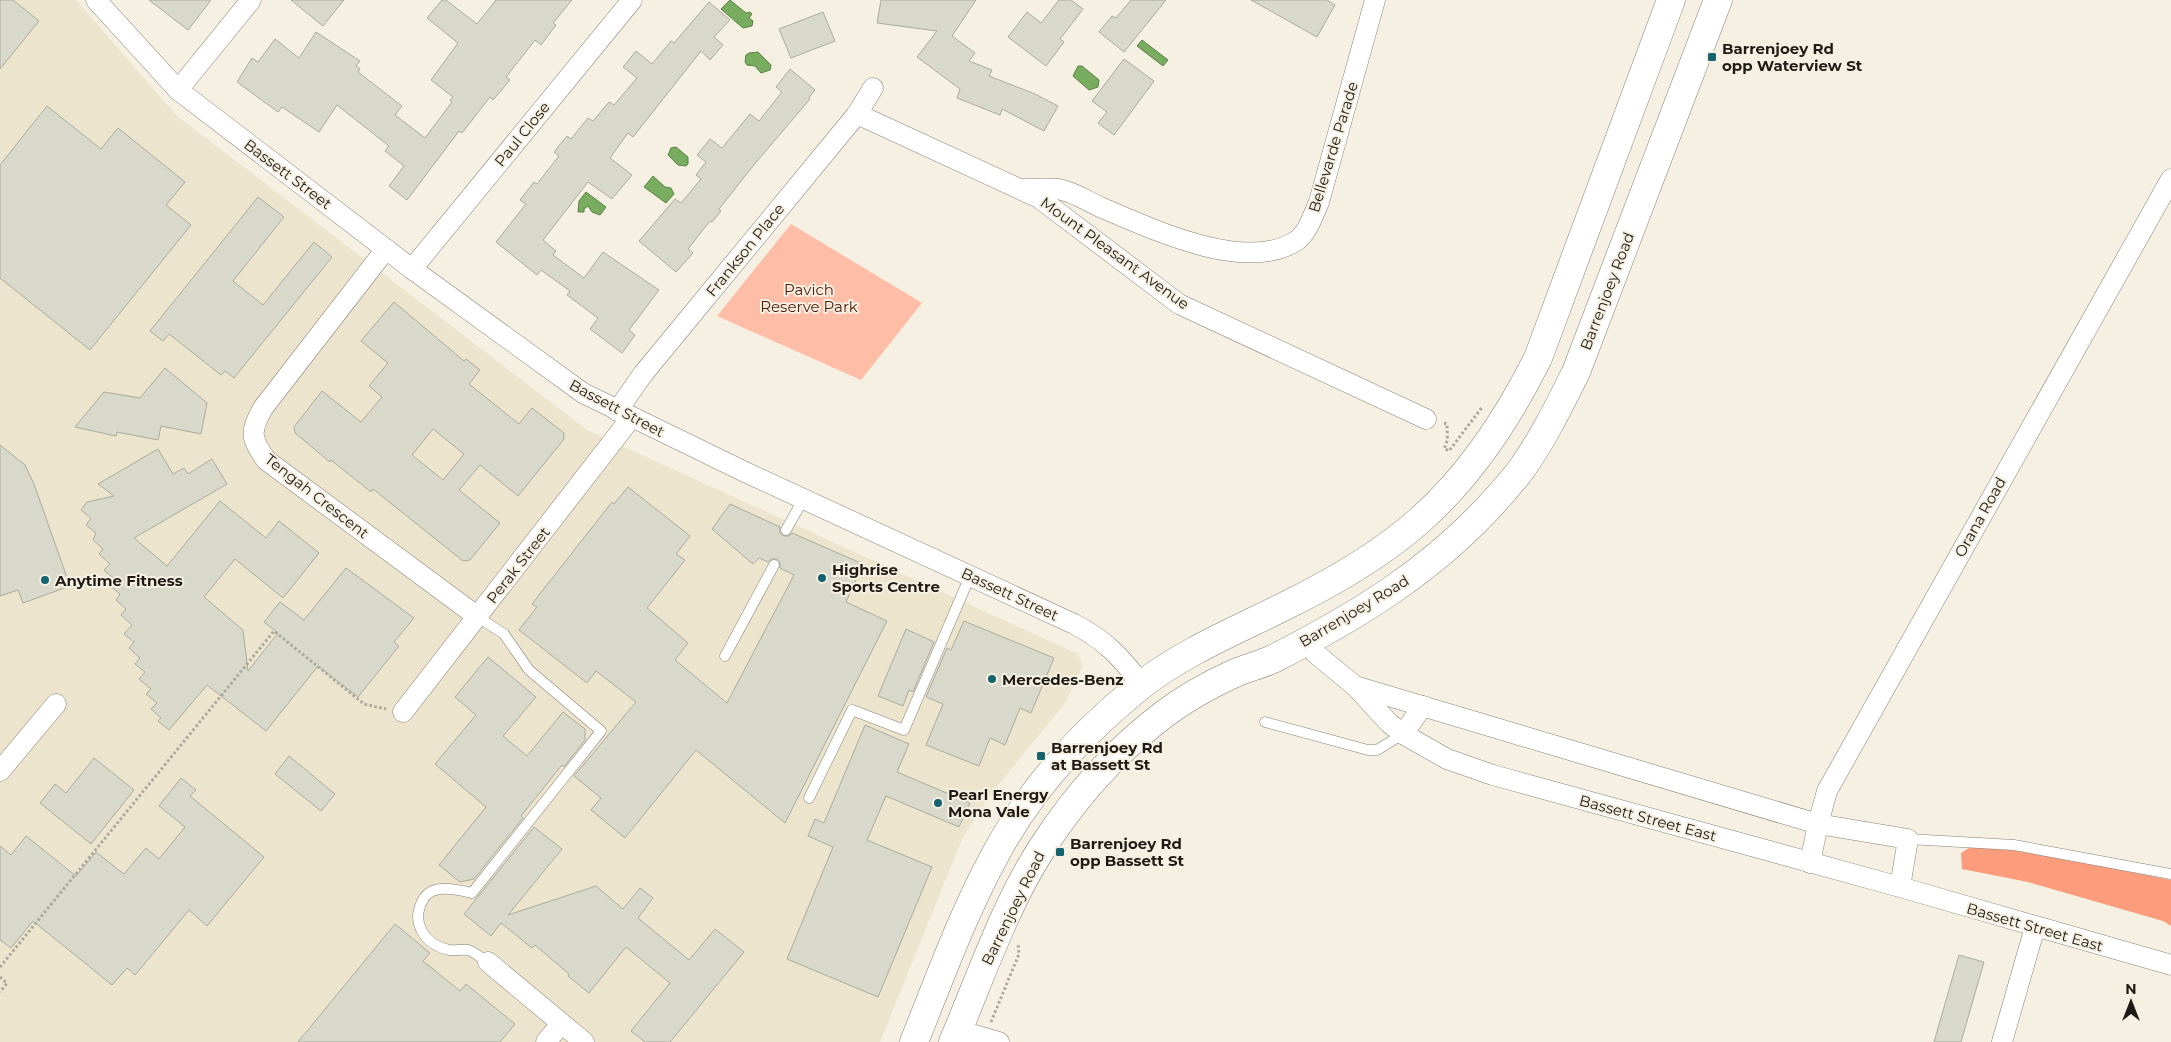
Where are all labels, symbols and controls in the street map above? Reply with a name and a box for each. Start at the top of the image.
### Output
place label: Barrenjoey Rd opp Waterview St [1722,39,1863,75]
marker: Barrenjoey Rd opp Waterview St [1706,51,1718,63]
street label: Bellevarde Parade [1304,79,1362,215]
street label: Paul Close [490,98,554,170]
street label: Bassett Street [240,135,336,213]
street label: Mount Pleasant Avenue [1037,193,1193,313]
street label: Frankson Place [702,200,788,300]
street label: Barrenjoey Road [1576,229,1638,353]
park label: Pavich Reserve Park [760,280,858,316]
street label: Bassett Street [566,375,668,441]
street label: Tengah Crescent [261,450,373,542]
street label: Orana Road [1950,473,2010,561]
street label: Perak Street [482,523,554,607]
place label: Highrise Sports Centre [832,560,940,596]
street label: Bassett Street [958,563,1062,625]
place label: Anytime Fitness [54,571,183,590]
street label: Barrenjoey Road [1296,571,1412,651]
marker: Highrise Sports Centre [816,572,828,584]
marker: Anytime Fitness [39,574,51,586]
place label: Mercedes-Benz [1002,670,1123,689]
marker: Mercedes-Benz [986,673,998,685]
place label: Barrenjoey Rd at Bassett St [1051,738,1163,774]
marker: Barrenjoey Rd at Bassett St [1035,750,1047,762]
place label: Pearl Energy Mona Vale [948,785,1049,821]
street label: Bassett Street East [1577,791,1719,845]
marker: Pearl Energy Mona Vale [932,797,944,809]
place label: Barrenjoey Rd opp Bassett St [1070,834,1185,870]
marker: Barrenjoey Rd opp Bassett St [1054,846,1066,858]
street label: Barrenjoey Road [977,848,1049,968]
street label: Bassett Street East [1964,898,2106,956]
north arrow [2106,977,2156,1027]
text: N [2125,980,2137,998]

